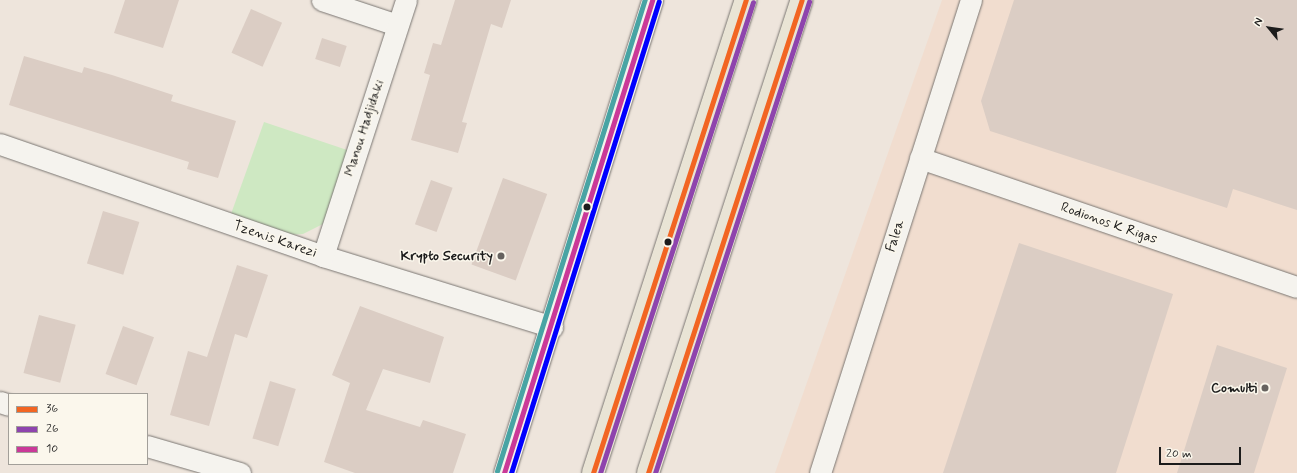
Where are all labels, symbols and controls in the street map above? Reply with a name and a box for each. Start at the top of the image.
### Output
north arrow [1249,8,1289,48]
text: N [1251,16,1266,29]
street label: Manou Hadjidaki [340,78,388,178]
street label: Rodionos K Rigas [1059,199,1159,247]
unlabelled marker [582,202,592,212]
street label: Tzenis Karezi [231,217,319,261]
street label: Falea [882,218,908,254]
unlabelled marker [663,237,673,247]
place label: Krypto Security [399,248,493,264]
marker: Krypto Security [496,251,506,261]
place label: Comulti [1211,380,1257,396]
marker: Comulti [1260,383,1270,393]
legend [8,393,148,465]
text: 36 [46,401,58,417]
text: 26 [46,421,59,437]
scale bar [1161,439,1243,465]
text: 10 [46,441,58,457]
text: 20 m [1166,446,1192,462]

